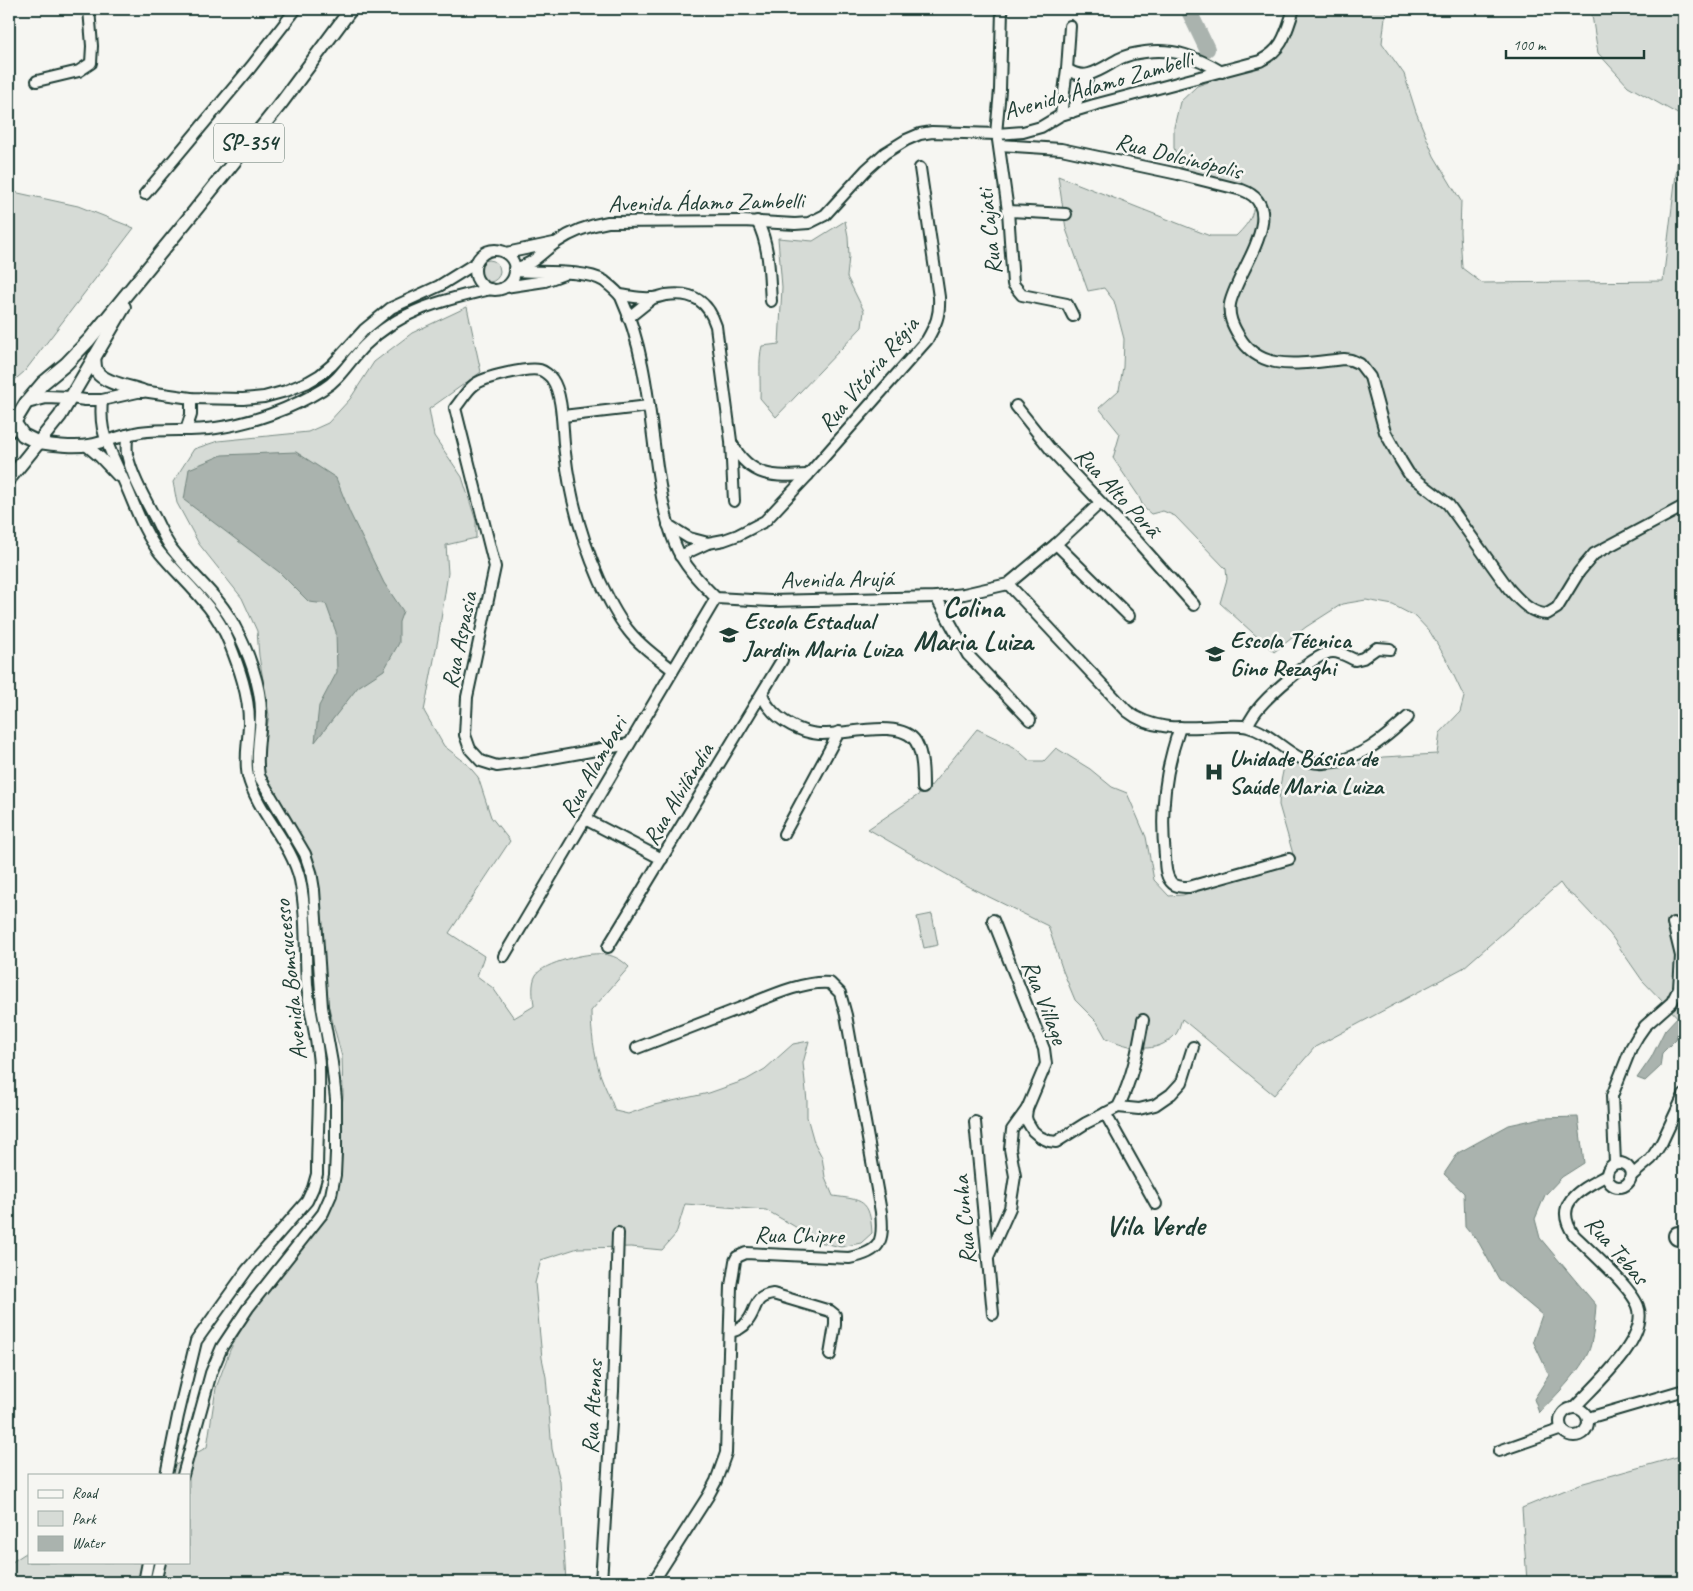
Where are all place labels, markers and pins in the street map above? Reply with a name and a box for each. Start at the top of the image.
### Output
place label: Escola Estadual Jardim Maria Luiza [742,606,905,664]
school or university icon: Escola Estadual Jardim Maria Luiza [718,624,740,646]
place label: Escola Técnica Gino Rezaghi [1230,625,1353,683]
school or university icon: Escola Técnica Gino Rezaghi [1204,643,1226,665]
place label: Unidade Básica de Saúde Maria Luiza [1229,743,1385,801]
hospital icon: Unidade Básica de Saúde Maria Luiza [1203,761,1225,783]

